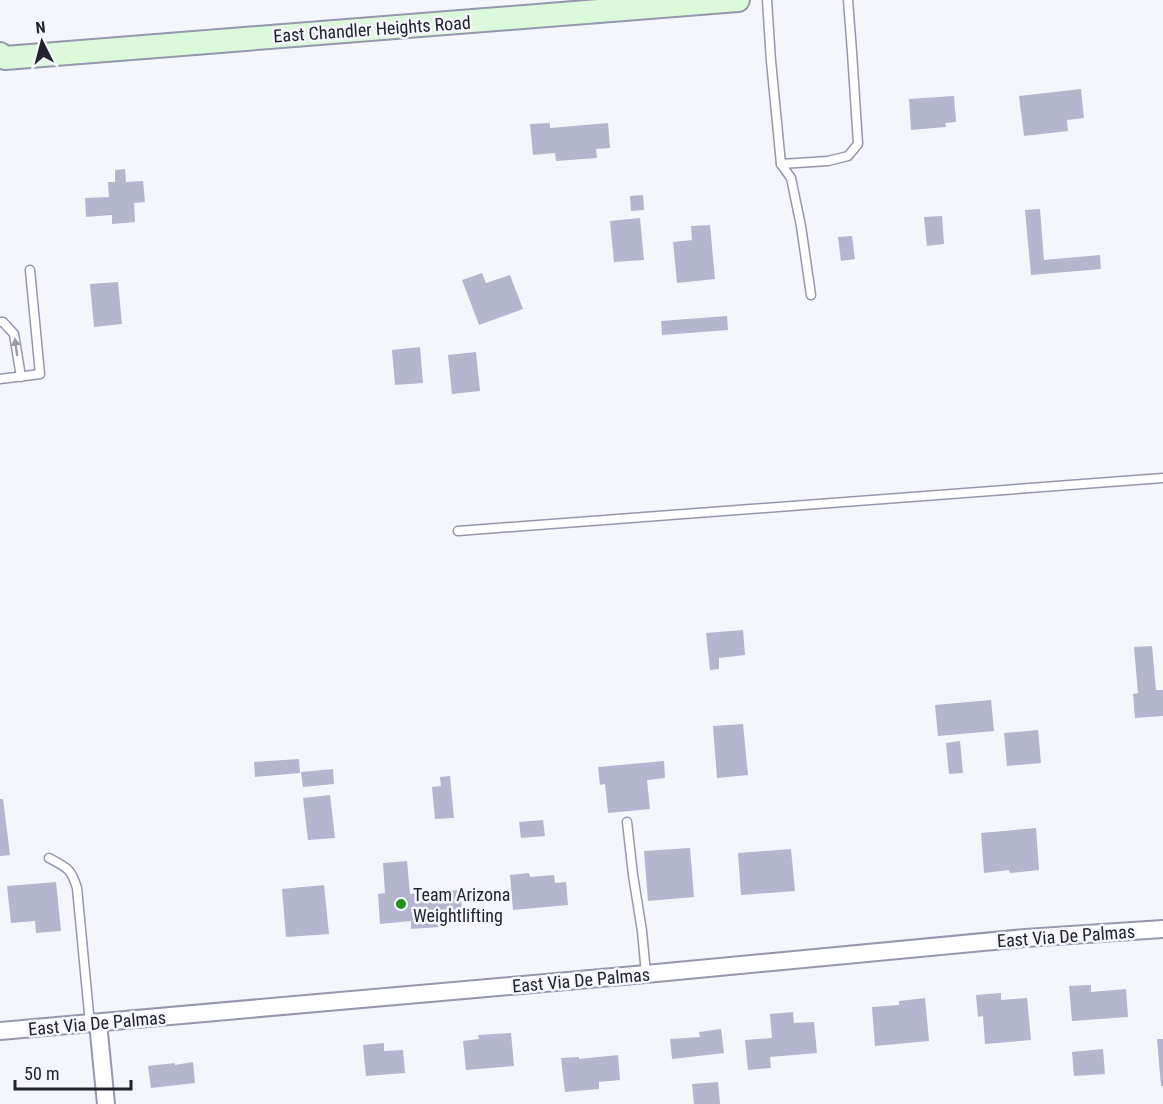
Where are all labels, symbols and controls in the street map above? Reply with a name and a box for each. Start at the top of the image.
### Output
north arrow [12,12,72,72]
street label: East Chandler Heights Road [273,12,471,46]
text: N [35,18,46,38]
one-way arrow [12,338,21,357]
place label: Team Arizona Weightlifting [413,884,510,926]
marker: Team Arizona Weightlifting [394,897,408,911]
street label: East Via De Palmas [996,921,1136,951]
street label: East Via De Palmas [511,964,651,996]
street label: East Via De Palmas [27,1007,167,1039]
scale bar [15,1053,130,1091]
text: 50 m [24,1063,59,1084]

